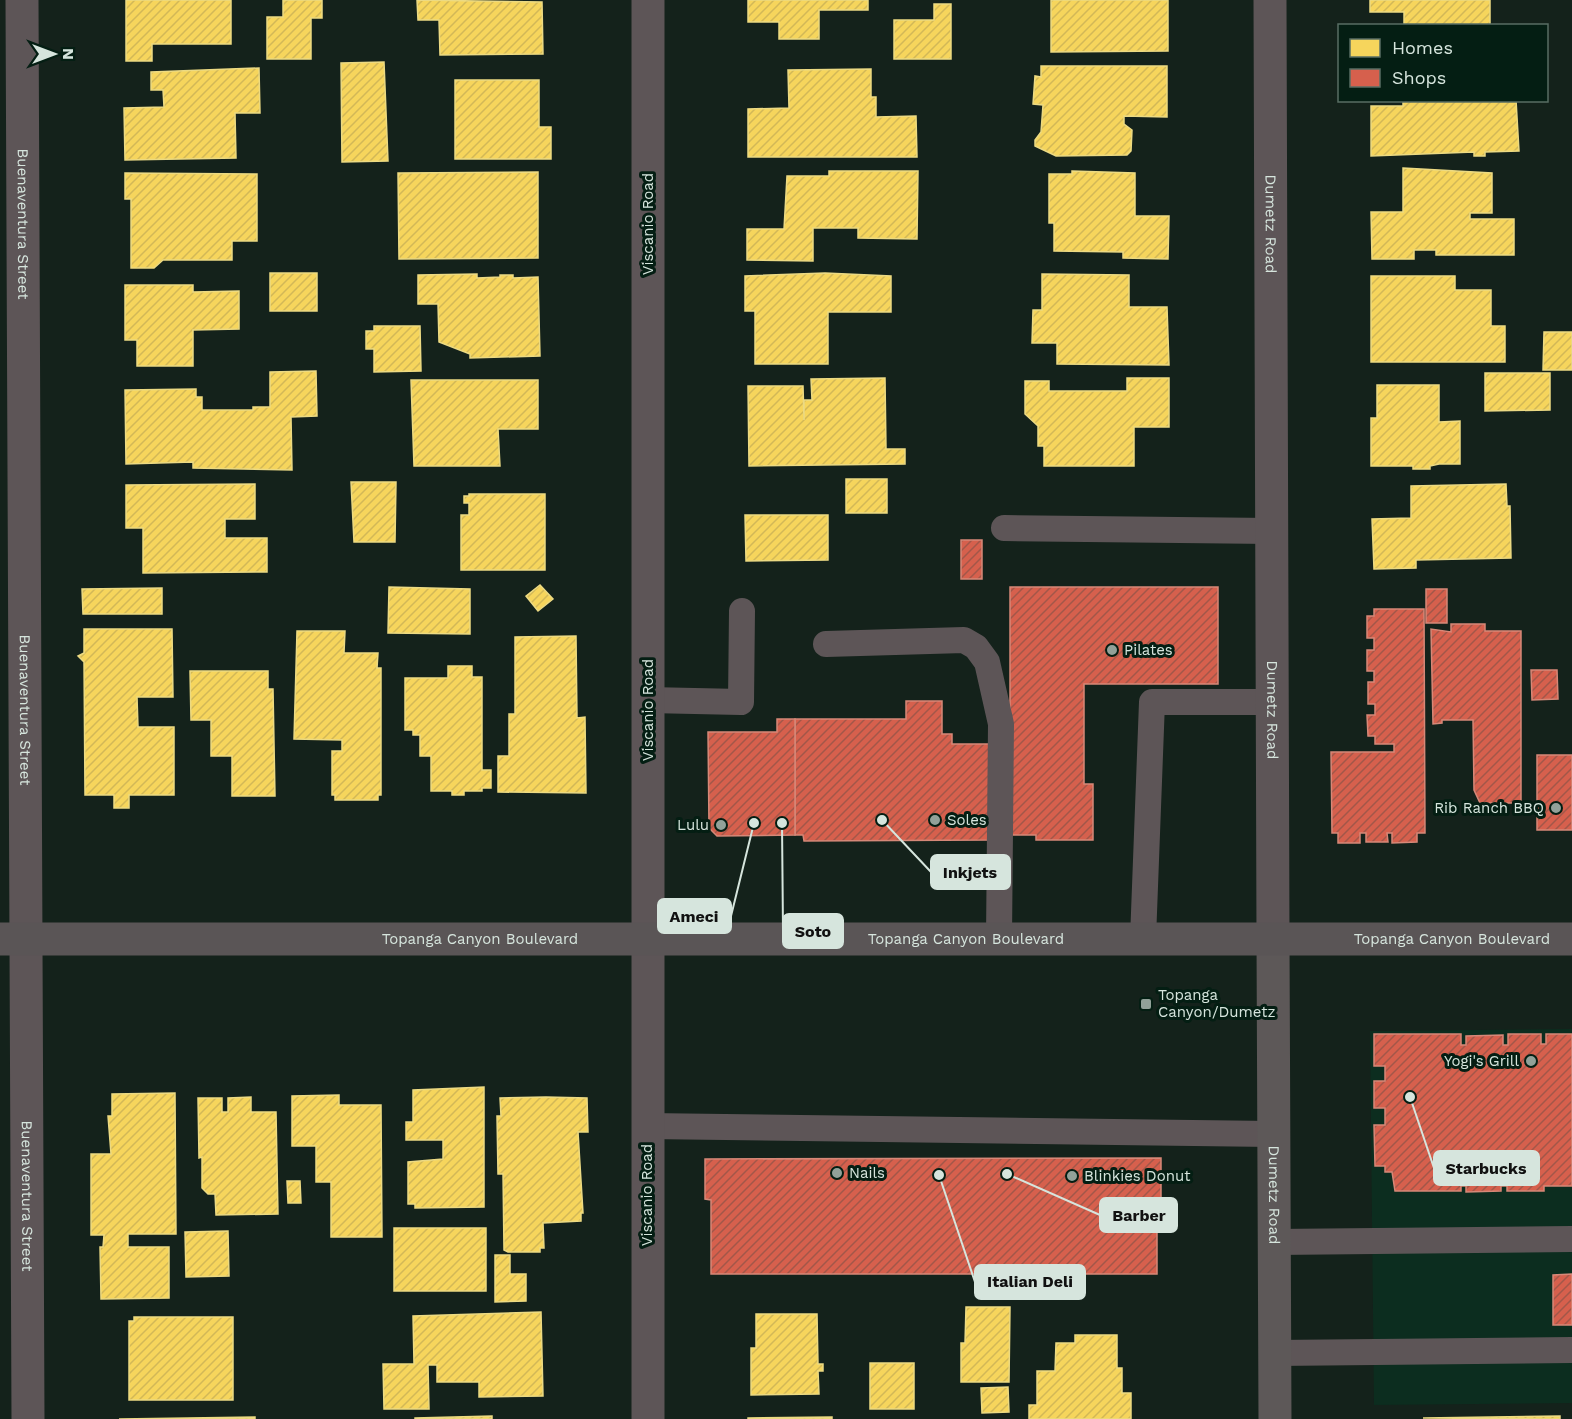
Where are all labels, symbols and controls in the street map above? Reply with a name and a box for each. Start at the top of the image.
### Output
north arrow [24,24,84,84]
legend [1338,24,1548,102]
text: Homes [1392,37,1453,58]
text: N [59,48,78,60]
text: Shops [1392,67,1446,88]
street label: Buenaventura Street [14,149,32,300]
street label: Viscanio Road [639,173,657,275]
street label: Dumetz Road [1262,175,1280,273]
street label: Buenaventura Street [16,635,34,786]
place label: Pilates [1124,641,1173,659]
marker: Pilates [1105,643,1119,657]
street label: Viscanio Road [639,659,657,761]
street label: Dumetz Road [1263,661,1281,759]
place label: Rib Ranch BBQ [1434,799,1544,817]
marker: Rib Ranch BBQ [1549,801,1563,815]
place label: Soles [947,811,987,829]
marker: Soles [928,813,942,827]
place label: Lulu [677,816,709,834]
marker: Lulu [714,818,728,832]
callout: Inkjets [931,855,1010,889]
text: Inkjets [943,863,998,882]
callout: Ameci [658,899,731,933]
text: Ameci [670,907,718,926]
callout: Soto [783,914,843,948]
text: Soto [795,922,832,941]
street label: Topanga Canyon Boulevard [382,930,578,948]
street label: Topanga Canyon Boulevard [868,930,1064,948]
street label: Topanga Canyon Boulevard [1354,930,1550,948]
place label: Topanga Canyon/Dumetz [1158,986,1276,1021]
marker: Topanga Canyon/Dumetz [1139,997,1153,1011]
place label: Yogi's Grill [1444,1052,1519,1070]
marker: Yogi's Grill [1524,1054,1538,1068]
street label: Buenaventura Street [18,1121,36,1272]
street label: Viscanio Road [638,1144,656,1246]
street label: Dumetz Road [1265,1145,1283,1244]
callout: Starbucks [1434,1151,1539,1185]
text: Starbucks [1445,1159,1527,1178]
place label: Nails [849,1164,885,1182]
marker: Nails [830,1166,844,1180]
place label: Blinkies Donut [1084,1167,1191,1185]
marker: Blinkies Donut [1065,1169,1079,1183]
callout: Barber [1100,1198,1177,1232]
text: Barber [1112,1206,1166,1225]
callout: Italian Deli [975,1265,1085,1299]
text: Italian Deli [987,1272,1073,1291]

